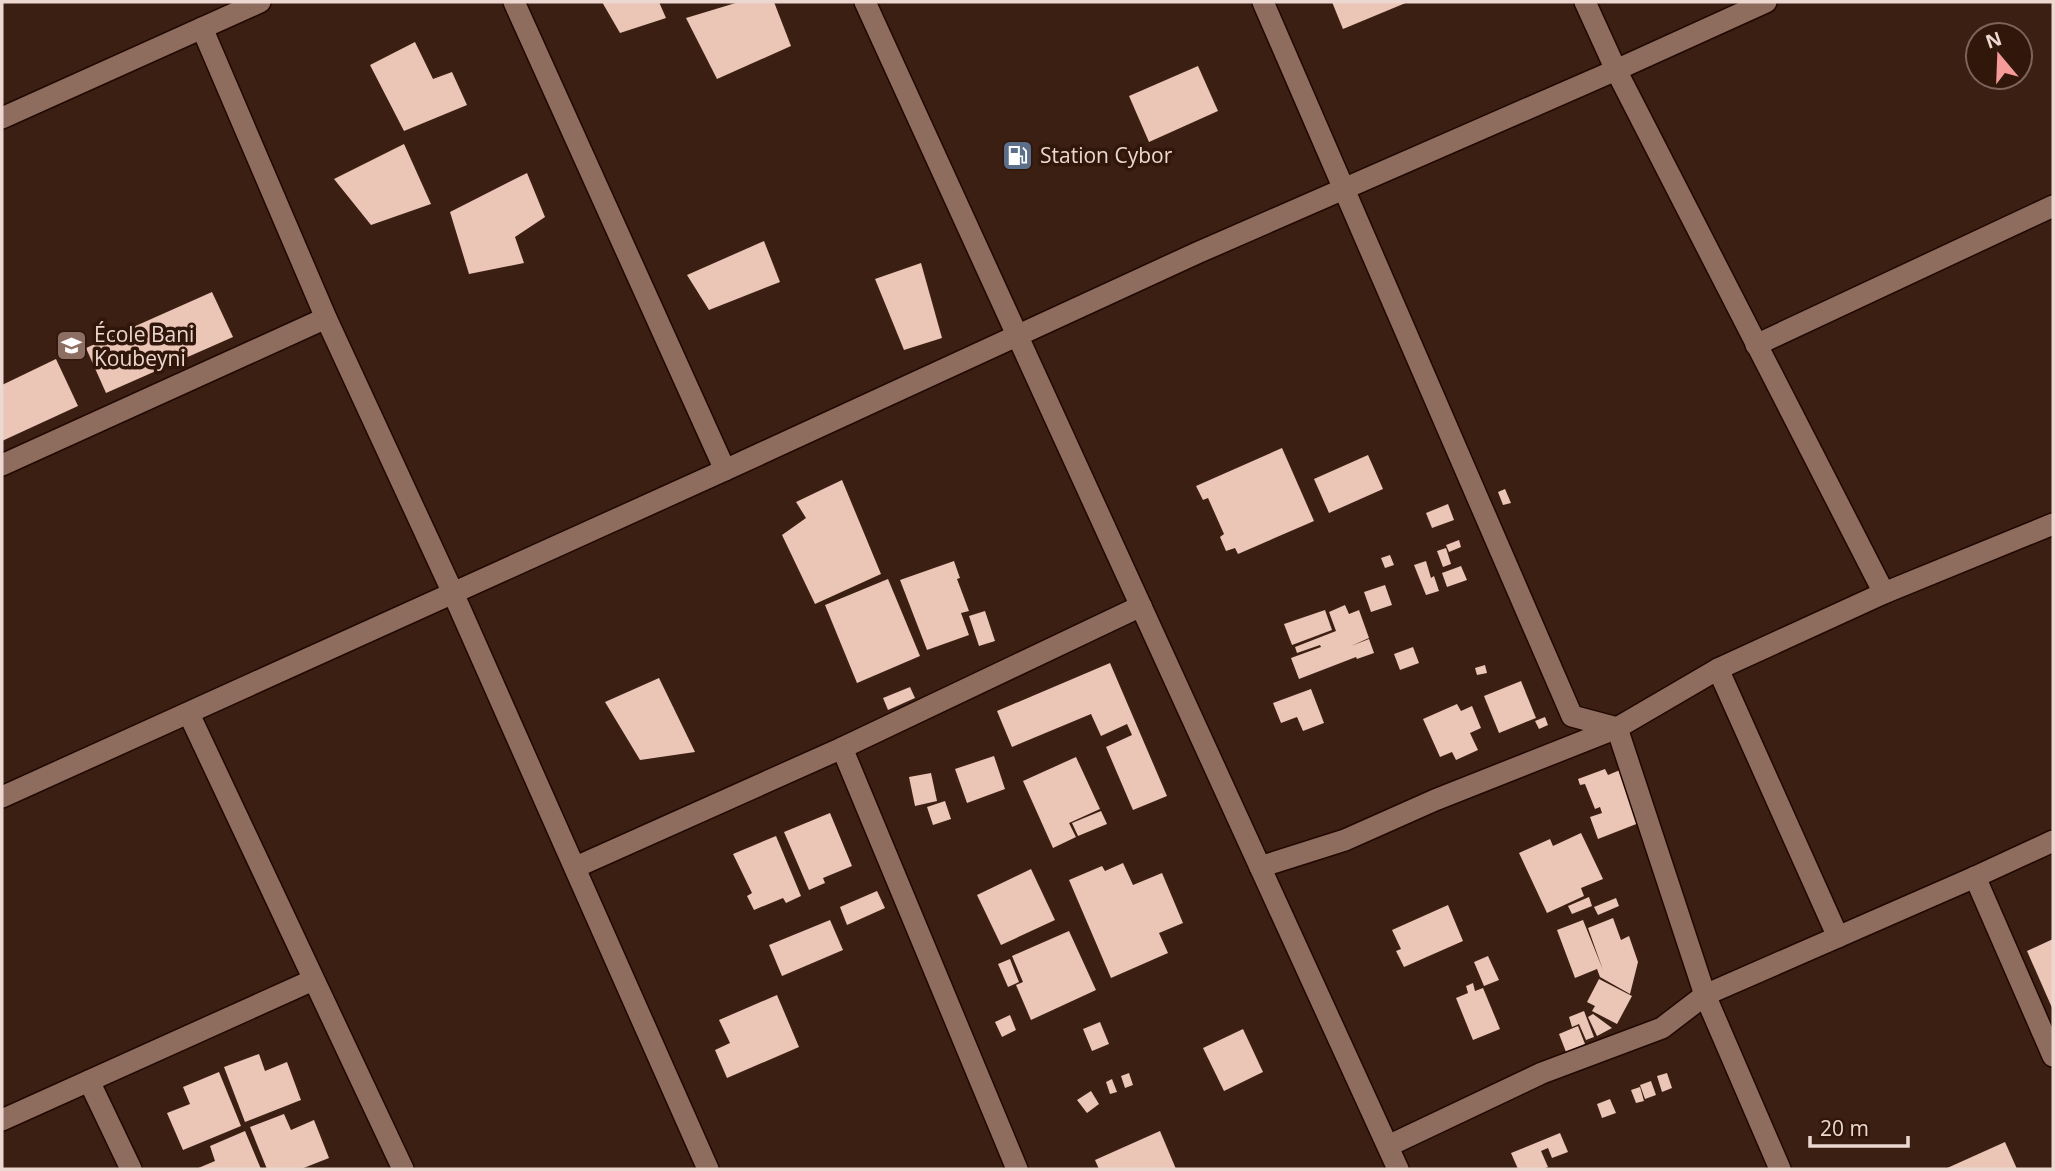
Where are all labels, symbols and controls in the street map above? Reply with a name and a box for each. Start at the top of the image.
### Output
north arrow [1964,21,2034,91]
text: N [1982,25,2005,55]
fuel station icon: Station Cybor [1000,138,1034,172]
place label: Station Cybor [1040,141,1173,169]
place label: École Bani Koubeyni [94,320,194,372]
school or university icon: École Bani Koubeyni [54,329,88,363]
scale bar [1810,1104,1908,1148]
text: 20 m [1820,1114,1869,1142]

